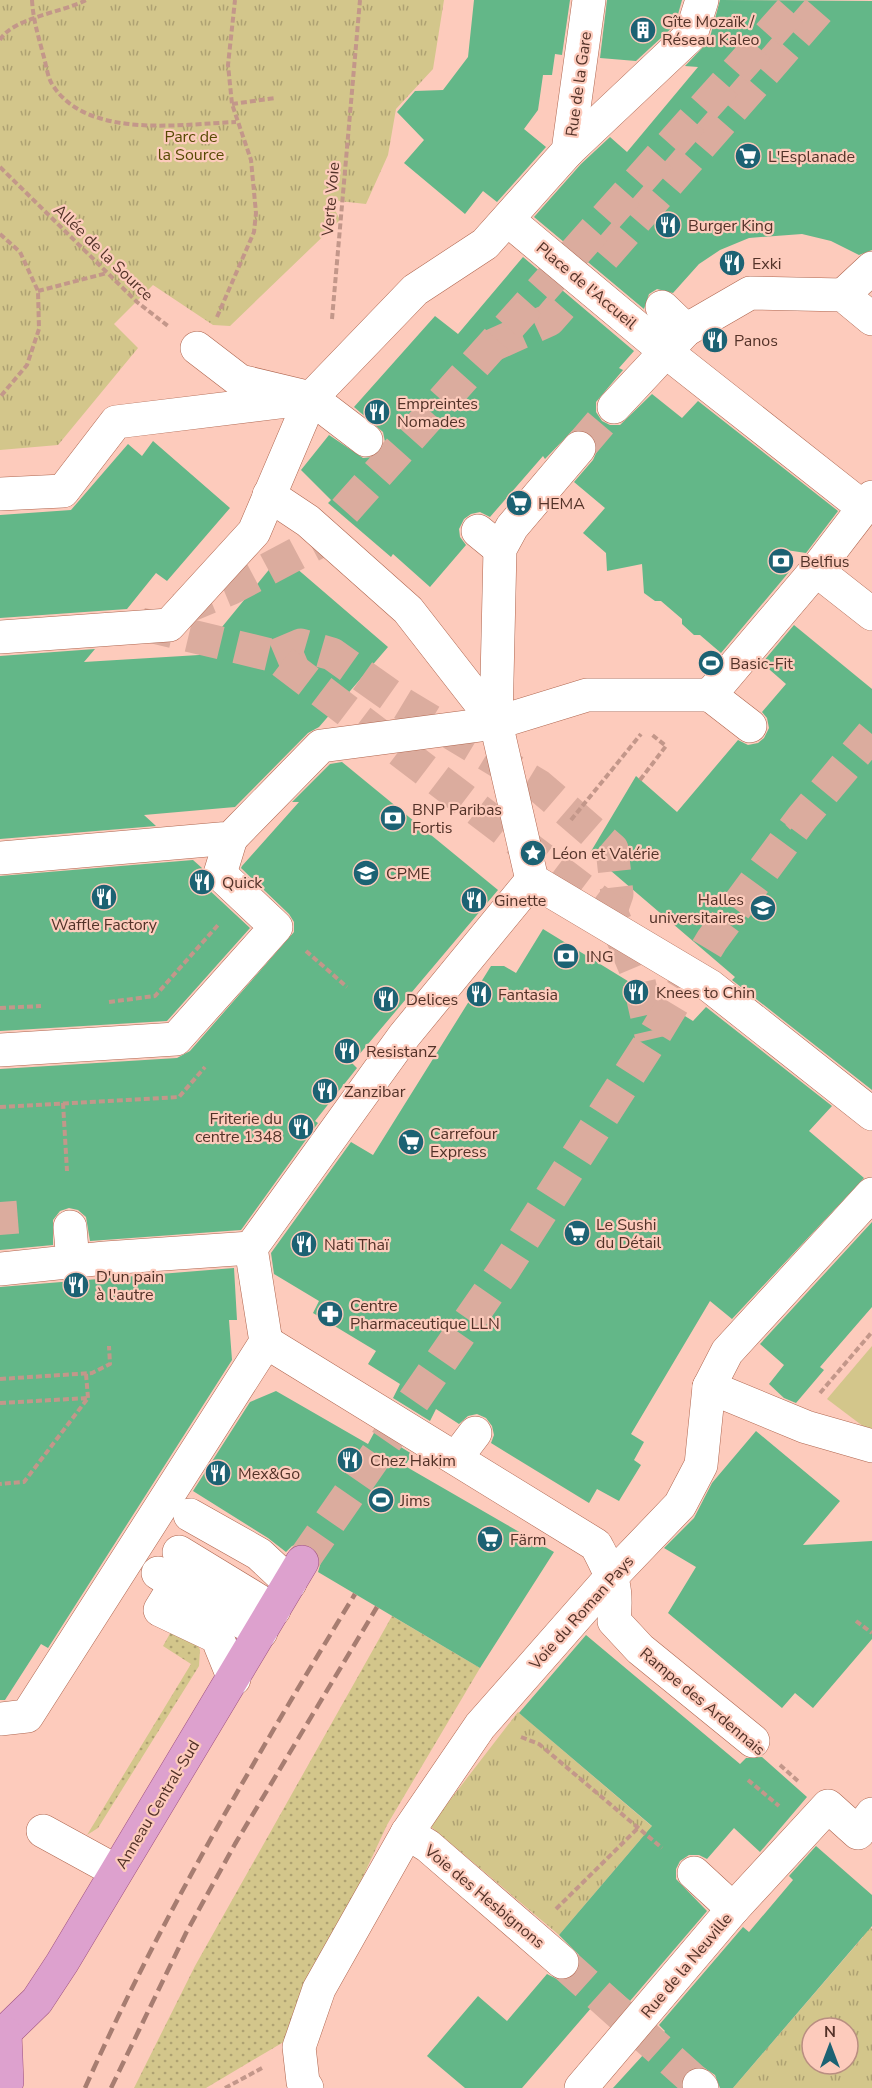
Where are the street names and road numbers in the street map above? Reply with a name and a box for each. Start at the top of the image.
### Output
street label: Rue de la Gare [561,30,597,138]
street label: Verte Voie [317,161,345,238]
street label: Allée de la Source [49,199,158,306]
street label: Place de l'Accueil [531,237,642,335]
street label: Voie du Roman Pays [524,1551,639,1675]
street label: Rampe des Ardennais [635,1643,770,1761]
street label: Anneau Central-Sud [111,1736,205,1873]
street label: Voie des Hesbignons [419,1839,549,1954]
street label: Rue de la Neuville [636,1908,737,2023]

